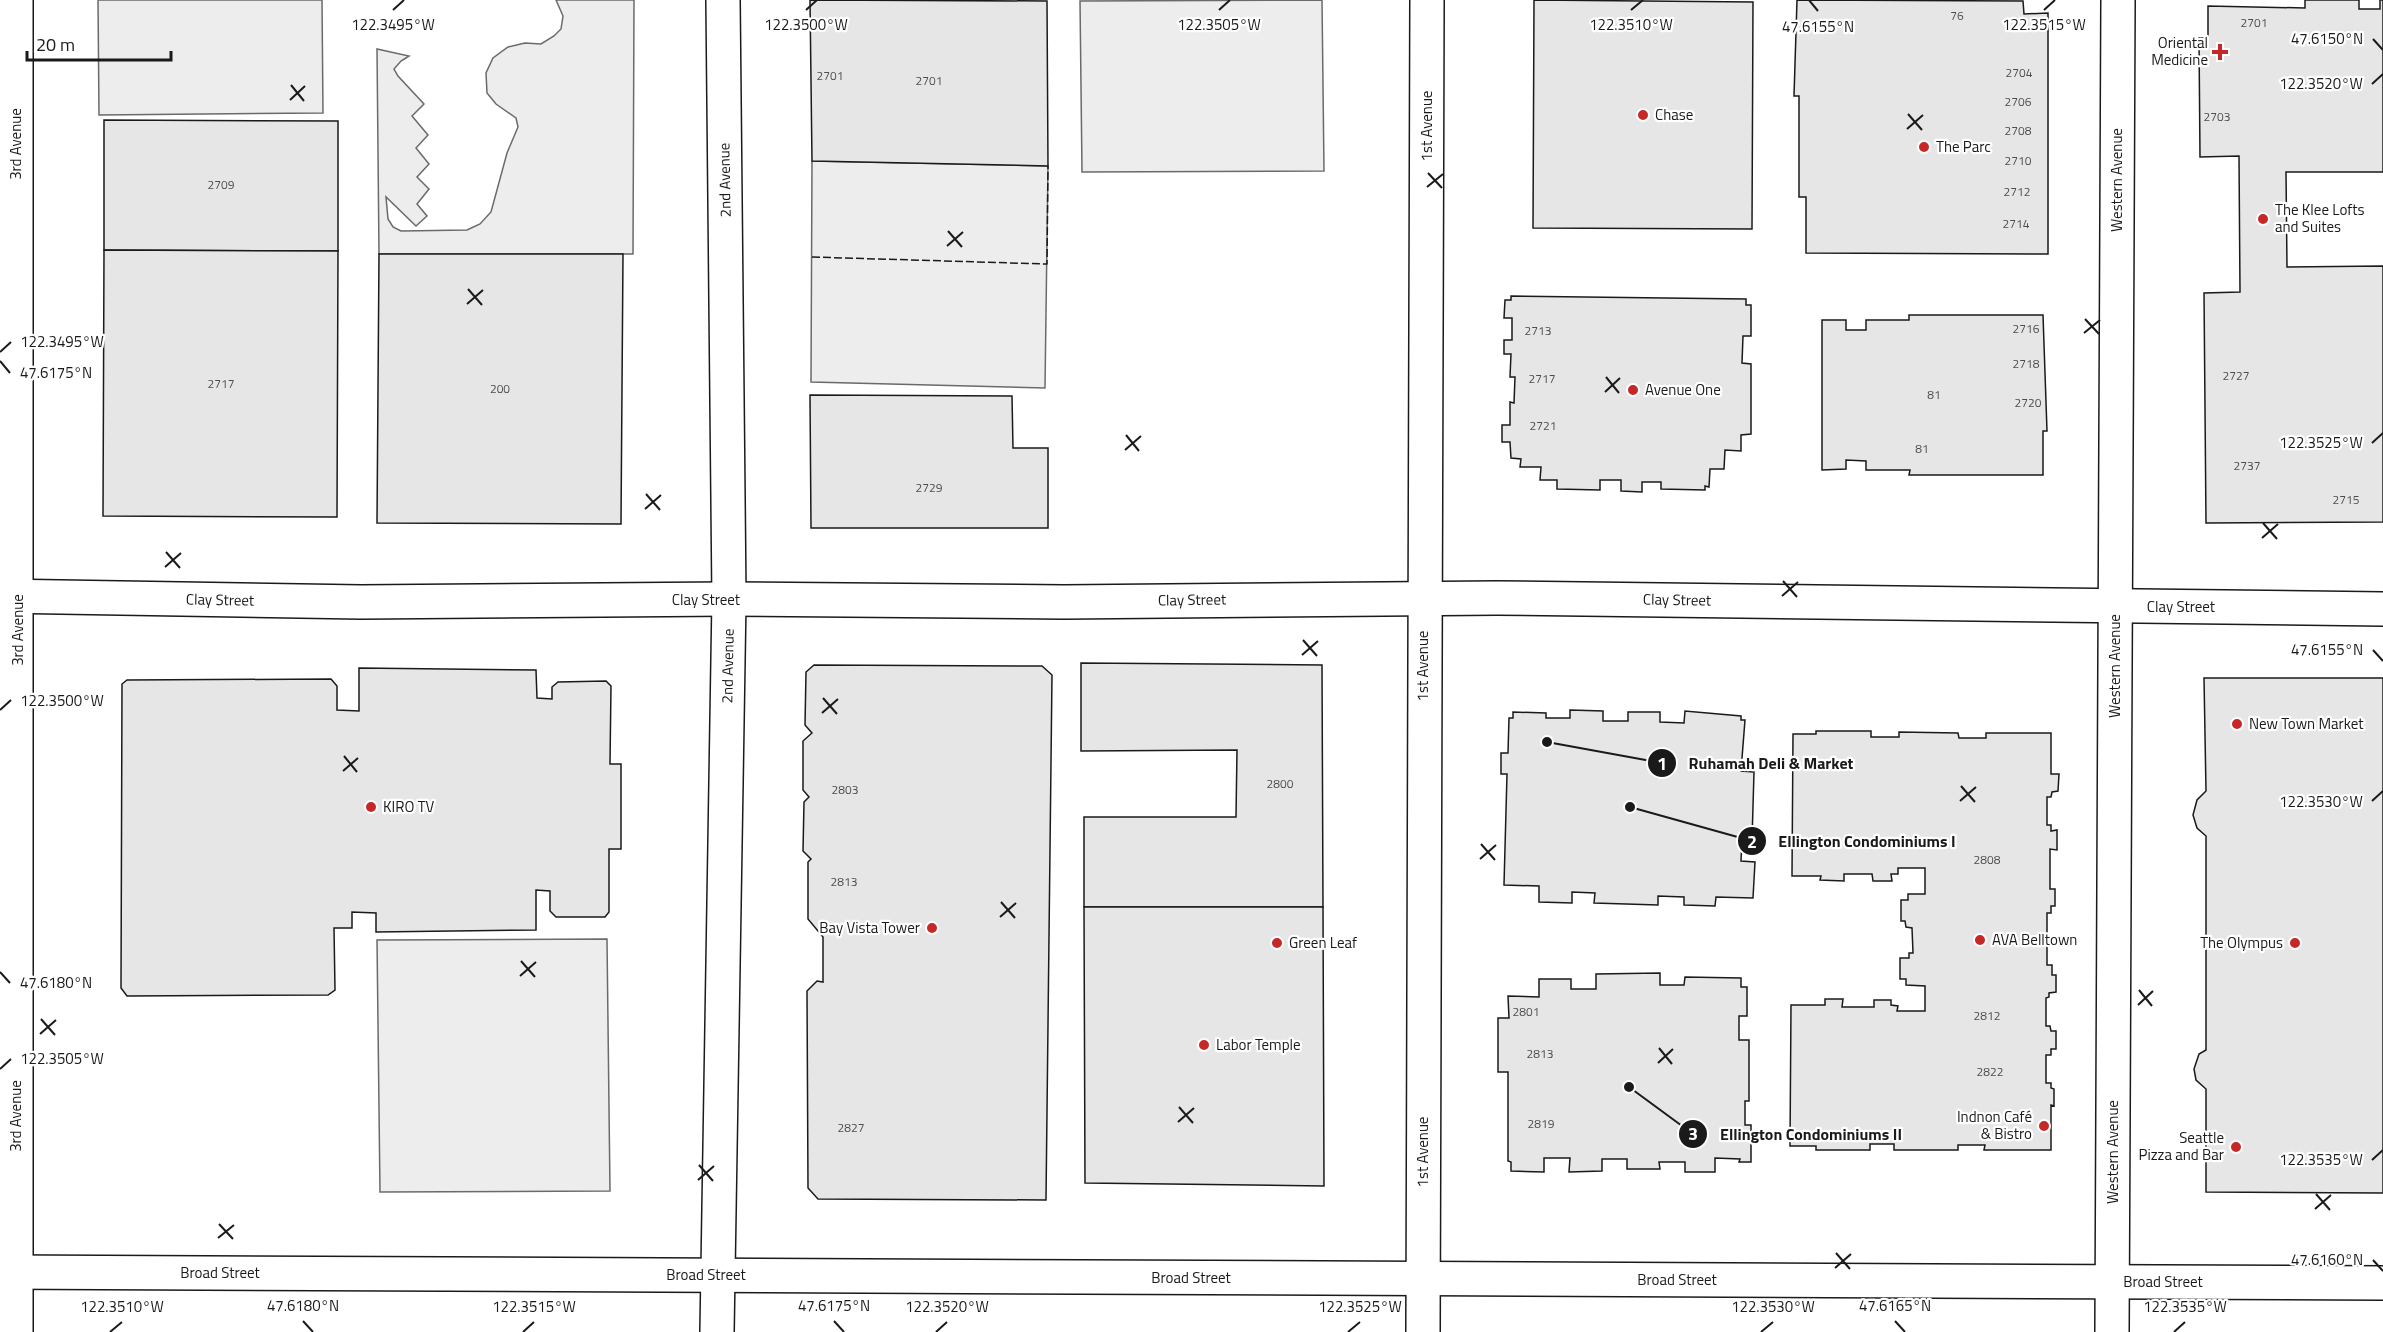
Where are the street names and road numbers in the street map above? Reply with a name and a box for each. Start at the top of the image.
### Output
street label: 1st Avenue [1415,91,1438,161]
street label: 3rd Avenue [4,108,27,180]
street label: Western Avenue [2105,128,2128,232]
street label: 2nd Avenue [712,143,737,218]
street label: Clay Street [186,587,255,612]
street label: Clay Street [1158,587,1227,612]
street label: Clay Street [1643,587,1712,612]
street label: Clay Street [672,588,741,611]
street label: 3rd Avenue [6,594,29,666]
street label: Clay Street [2147,595,2216,618]
street label: Western Avenue [2103,614,2126,718]
street label: 2nd Avenue [715,628,740,703]
street label: 1st Avenue [1411,631,1434,701]
street label: 3rd Avenue [4,1080,27,1152]
street label: Western Avenue [2101,1100,2124,1204]
street label: 1st Avenue [1411,1117,1434,1187]
street label: Broad Street [180,1261,261,1284]
street label: Broad Street [666,1263,747,1286]
street label: Broad Street [1151,1266,1232,1289]
street label: Broad Street [1637,1268,1718,1291]
street label: Broad Street [2123,1270,2204,1293]

